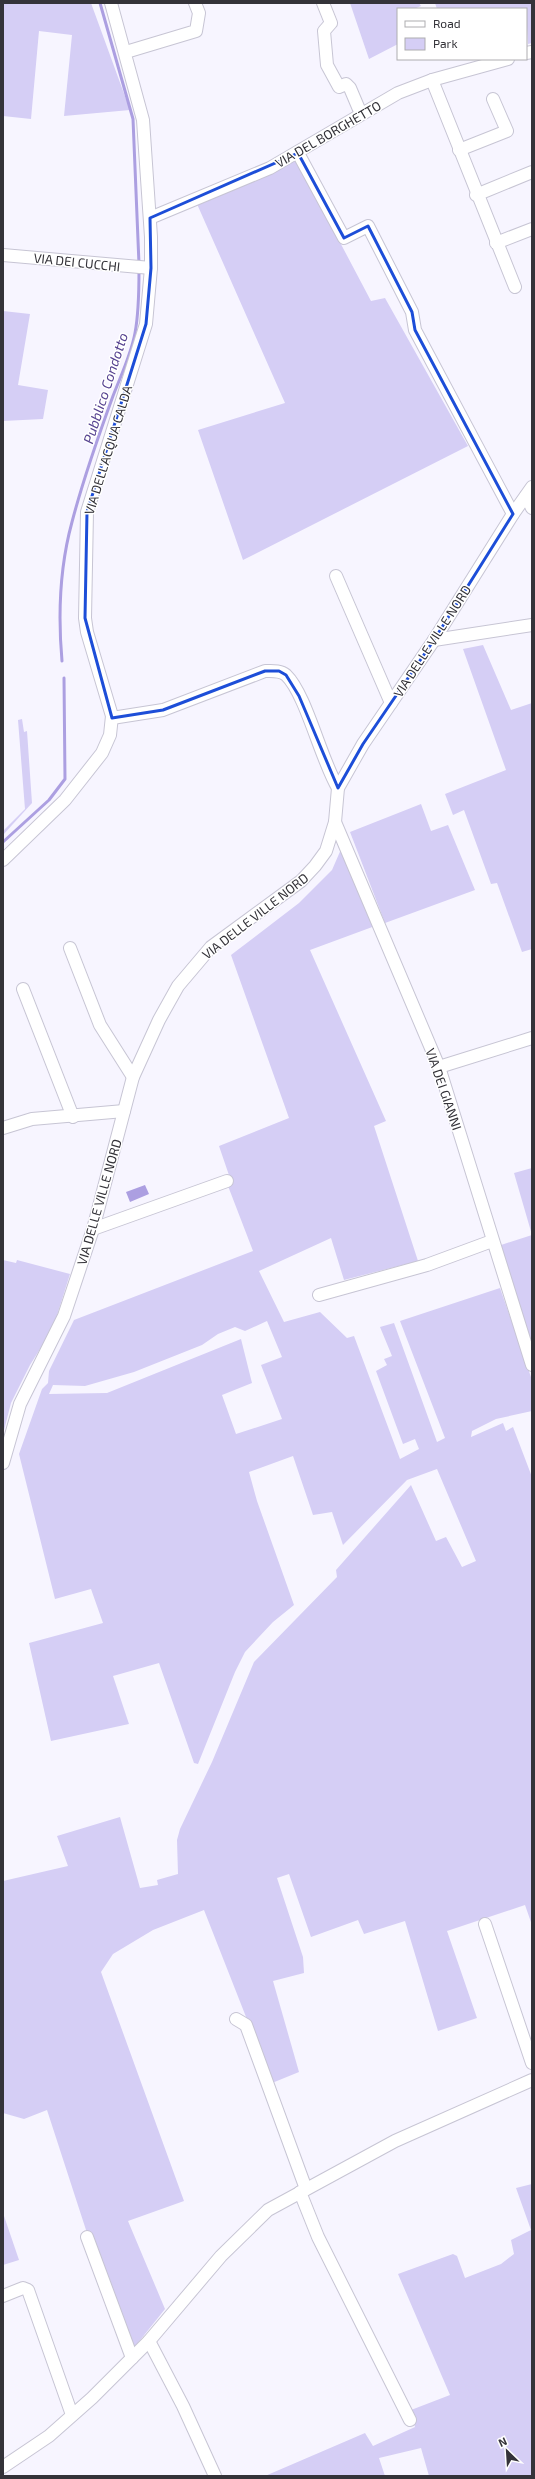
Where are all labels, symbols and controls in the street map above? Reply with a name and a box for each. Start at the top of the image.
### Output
legend [397,8,527,60]
text: Road [433,16,461,30]
text: Park [433,36,458,50]
street label: VIA DEL BORGHETTO [272,97,384,171]
street label: VIA DEI CUCCHI [33,249,121,275]
water label: Pubblico Condotto [79,330,131,446]
street label: VIA DELL'ACQUA CALDA [81,383,135,517]
street label: VIA DELLE VILLE NORD [390,582,474,700]
street label: VIA DELLE VILLE NORD [199,870,311,962]
street label: VIA DEI GIANNI [423,1046,465,1132]
street label: VIA DELLE VILLE NORD [73,1137,125,1267]
north arrow [487,2431,527,2471]
text: N [496,2434,509,2449]

